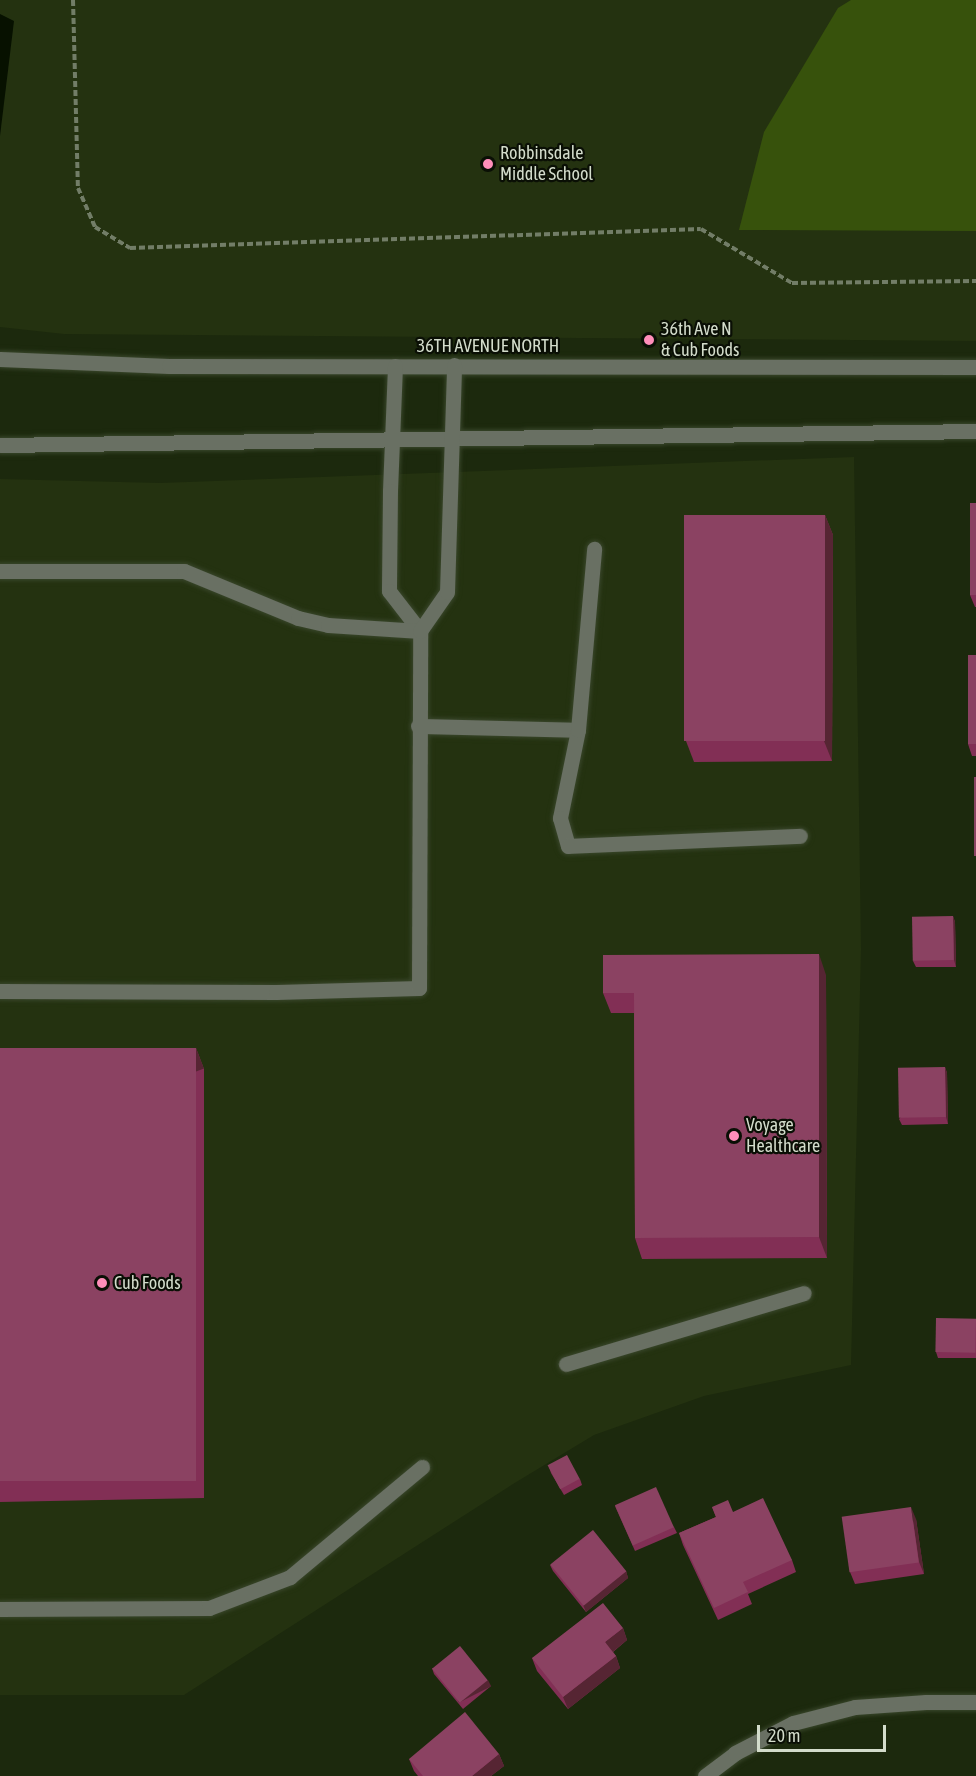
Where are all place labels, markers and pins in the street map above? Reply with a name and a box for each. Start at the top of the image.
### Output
place label: Robbinsdale Middle School [500,143,593,186]
marker: Robbinsdale Middle School [481,157,495,171]
place label: 36th Ave N & Cub Foods [661,319,739,362]
marker: 36th Ave N & Cub Foods [642,333,656,347]
place label: Voyage Healthcare [746,1115,820,1158]
marker: Voyage Healthcare [727,1129,741,1143]
place label: Cub Foods [114,1272,180,1294]
marker: Cub Foods [95,1276,109,1290]

